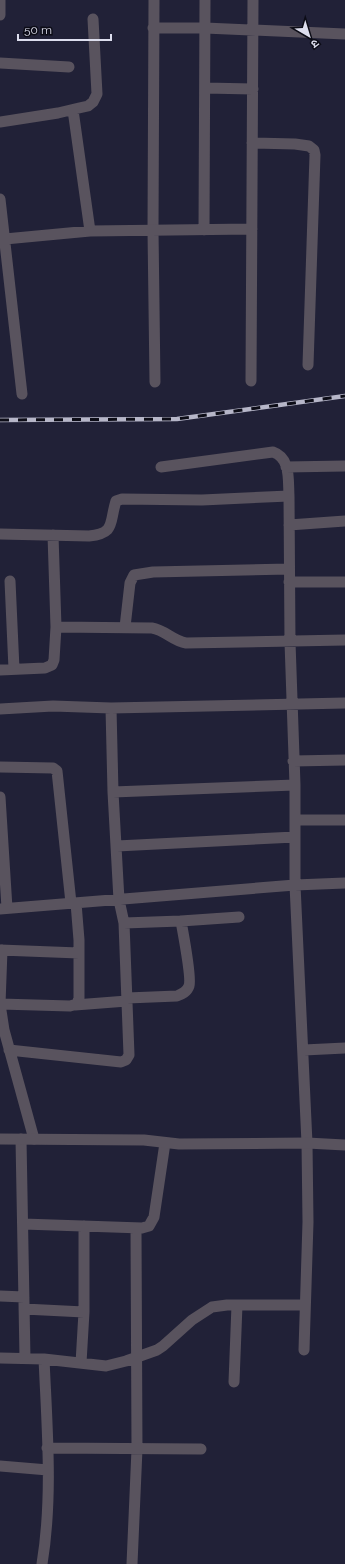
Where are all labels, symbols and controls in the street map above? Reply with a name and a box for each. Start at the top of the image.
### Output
scale bar [18,16,111,42]
north arrow [289,16,329,56]
text: 50 m [24,23,52,37]
text: उ [308,36,321,51]

